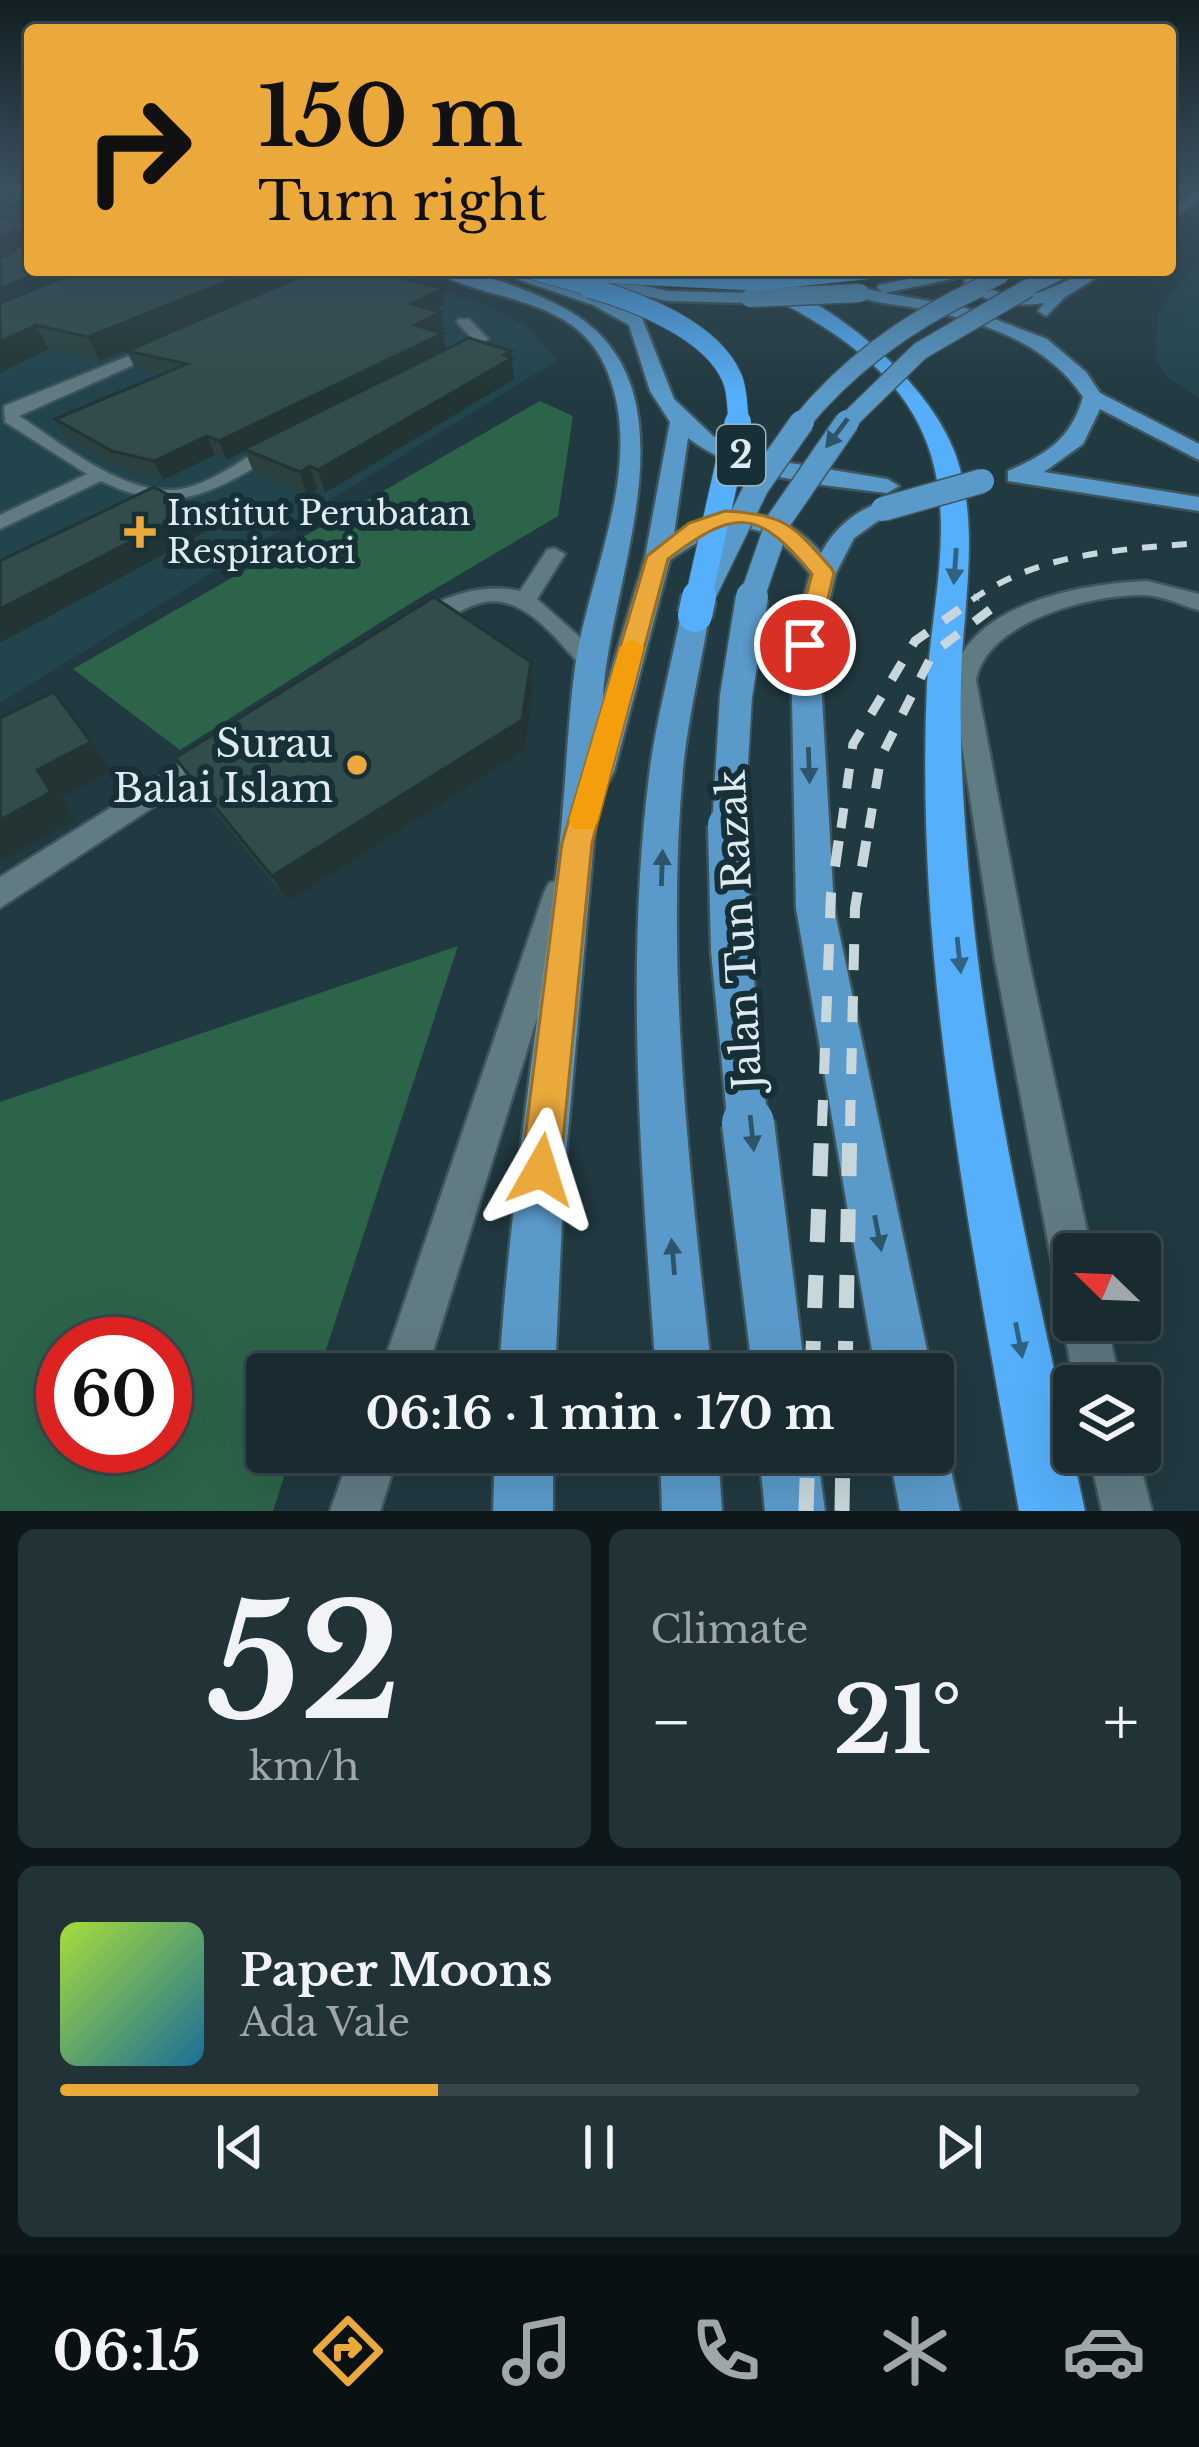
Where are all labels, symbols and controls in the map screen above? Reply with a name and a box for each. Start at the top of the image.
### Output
text: 150 m [258,65,523,169]
icon: right [60,72,216,228]
text: Turn right [258,168,547,235]
one-way arrow [825,417,849,449]
road number: 2 [717,425,765,485]
place label: Institut Perubatan Respiratori [167,493,470,572]
marker: Institut Perubatan Respiratori [124,516,156,548]
one-way arrow [945,548,964,586]
pin [754,594,856,696]
icon: arrive [772,612,838,678]
place label: Surau Balai Islam [113,719,333,813]
one-way arrow [800,747,819,785]
marker: Surau Balai Islam [344,752,370,778]
street label: Jalan Tun Razak [707,769,773,1096]
one-way arrow [652,848,671,886]
one-way arrow [949,937,968,974]
position arrow [478,1107,604,1233]
one-way arrow [743,1115,762,1152]
one-way arrow [868,1215,887,1252]
north arrow [1053,1233,1161,1341]
map controls [1053,1233,1161,1473]
one-way arrow [664,1238,683,1276]
speed limit sign: 60 [36,1317,192,1473]
one-way arrow [1010,1322,1029,1360]
button: layers [1053,1365,1161,1473]
text: 06:16 · 1 min · 170 m [365,1385,835,1441]
text: 52 [207,1567,401,1760]
text: Climate [651,1605,808,1654]
text: 21° [834,1666,961,1777]
text: − [651,1681,692,1763]
text: + [1103,1681,1139,1763]
text: km/h [249,1742,360,1791]
text: Paper Moons [240,1942,552,1998]
text: Ada Vale [240,1998,410,2047]
icon: previous [207,2114,273,2180]
icon: pause [566,2114,632,2180]
icon: next [926,2114,992,2180]
icon: directions [306,2309,390,2393]
icon: music [495,2309,579,2393]
icon: phone [684,2309,768,2393]
icon: climate [873,2309,957,2393]
icon: car [1062,2309,1146,2393]
text: 06:15 [53,2318,201,2385]

